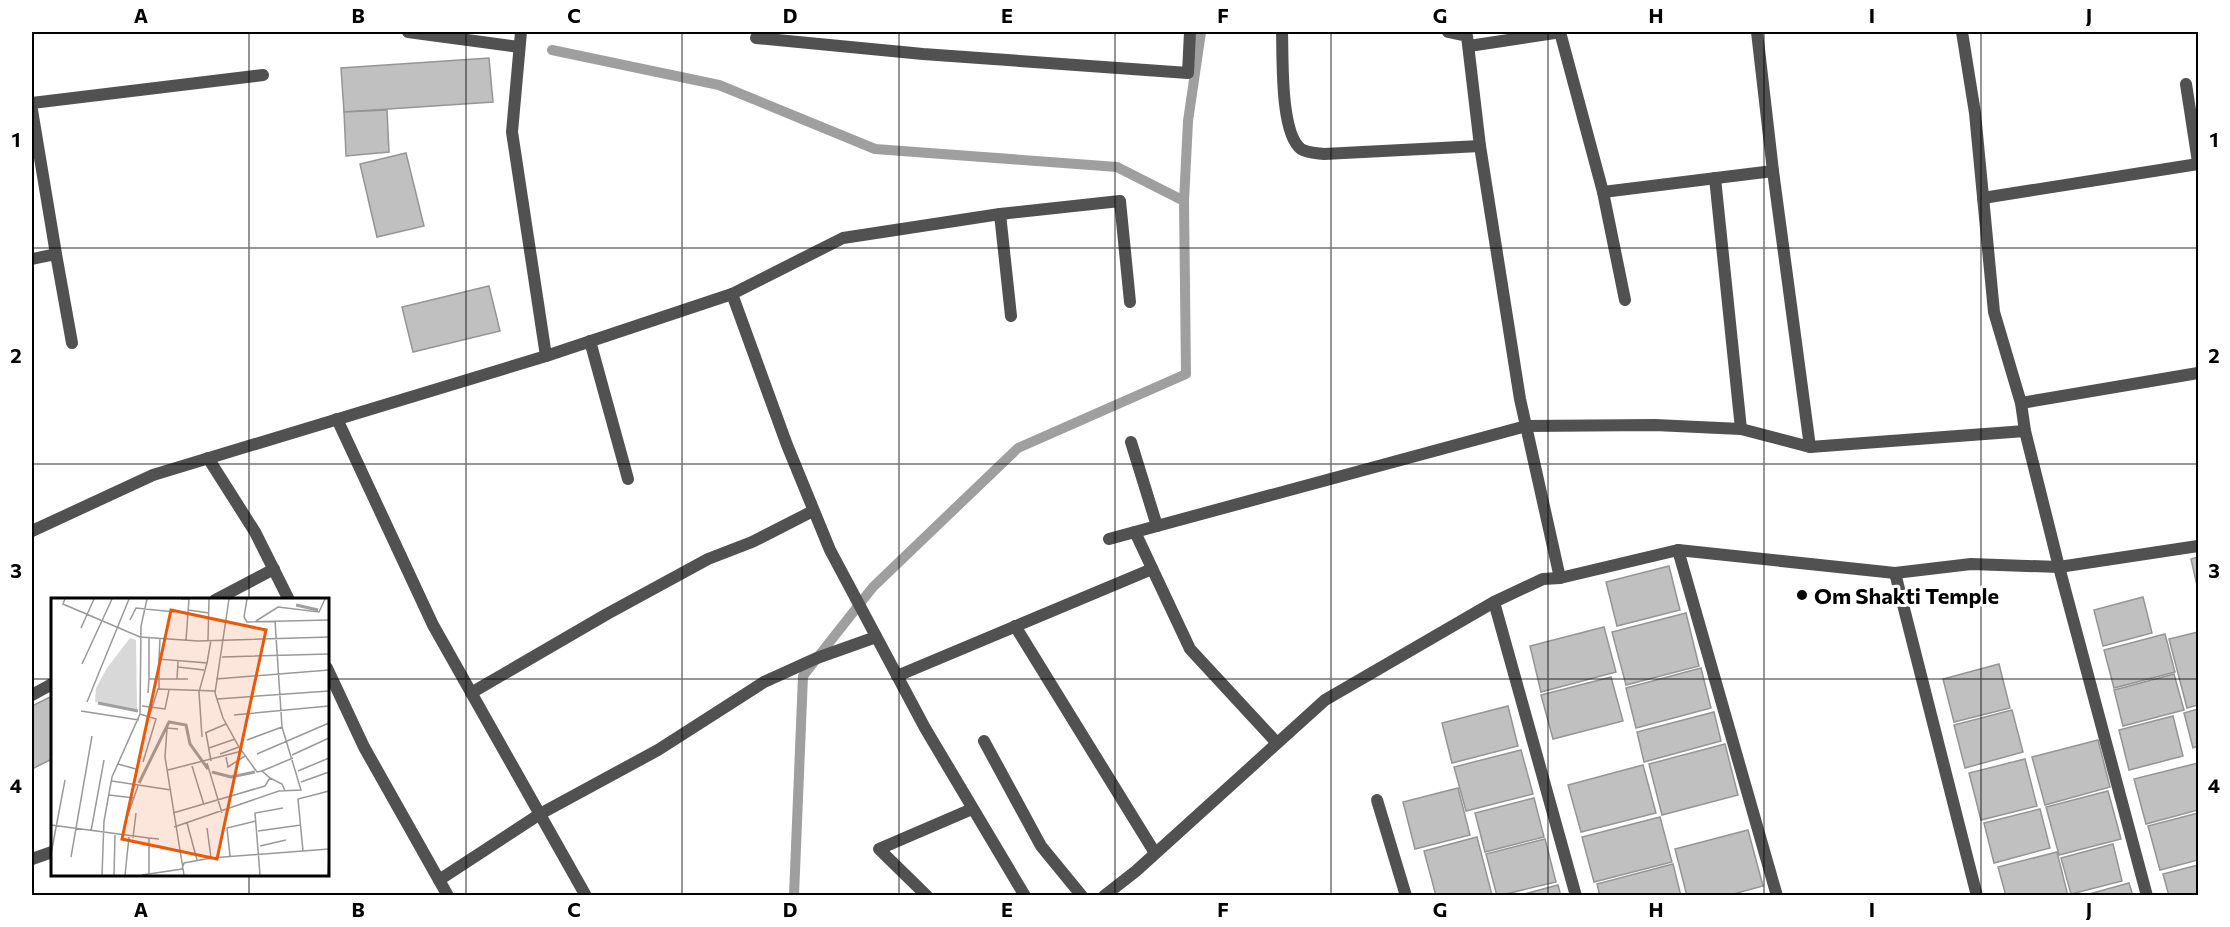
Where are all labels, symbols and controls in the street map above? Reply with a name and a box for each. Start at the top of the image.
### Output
text: A [134,3,148,27]
text: B [351,3,365,27]
text: C [567,3,581,27]
text: D [783,3,797,27]
text: E [1001,3,1013,27]
text: F [1217,3,1229,27]
text: G [1433,3,1447,27]
text: H [1649,3,1664,27]
text: I [1869,3,1875,27]
text: J [2086,3,2092,27]
text: 1 [11,127,21,151]
text: 1 [2209,127,2219,151]
text: 2 [10,343,22,367]
text: 2 [2208,343,2220,367]
text: 3 [10,558,22,582]
text: 3 [2208,558,2220,582]
place label: Om Shakti Temple [1814,582,1999,609]
marker: Om Shakti Temple [1795,588,1809,602]
inset map [51,598,328,876]
text: 4 [10,773,22,797]
text: 4 [2208,773,2220,797]
text: A [134,897,148,921]
text: B [351,897,365,921]
text: C [567,897,581,921]
text: D [783,897,797,921]
text: E [1001,897,1013,921]
text: F [1217,897,1229,921]
text: G [1433,897,1447,921]
text: H [1649,897,1664,921]
text: I [1869,897,1875,921]
text: J [2086,897,2092,921]

